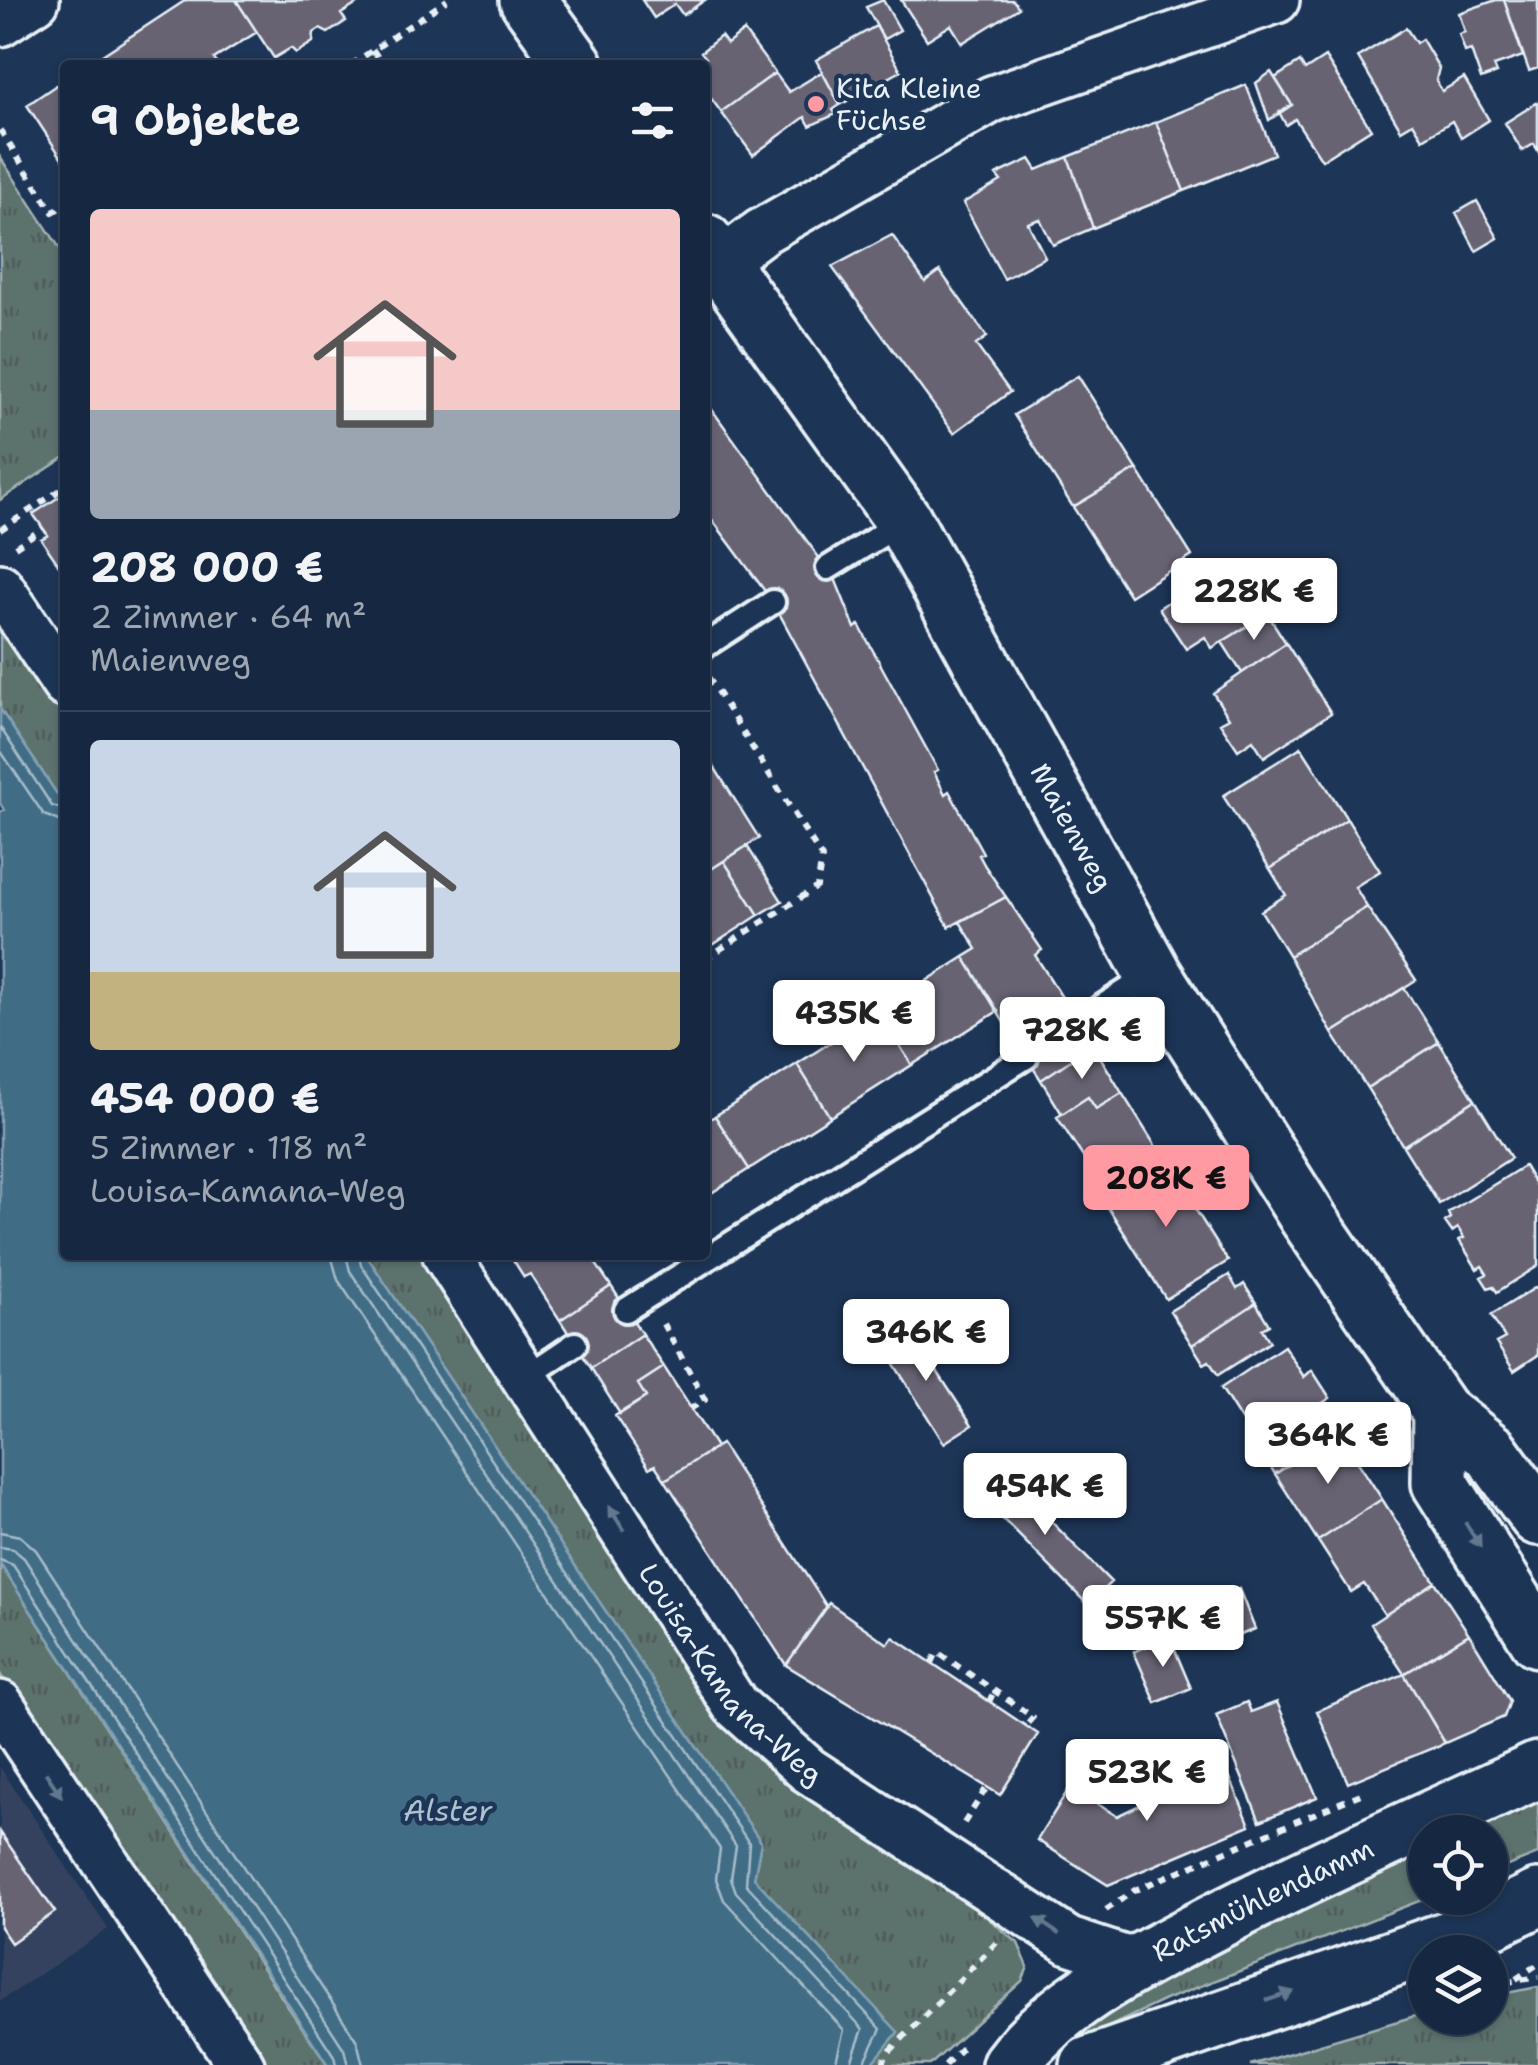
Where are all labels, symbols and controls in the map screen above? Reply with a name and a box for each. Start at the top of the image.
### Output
place label: Kita Kleine Füchse [836,69,981,139]
text: 9 Objekte [90,92,301,148]
icon: filters [625,93,680,148]
marker: Kita Kleine Füchse [805,93,827,115]
icon: home [295,274,475,454]
text: 208 000 € [90,539,324,595]
pin: 228K € [1173,558,1335,643]
text: 228K € [1193,569,1315,612]
text: 2 Zimmer · 64 m² [90,595,366,638]
text: Maienweg [90,638,251,681]
street label: Maienweg [1022,756,1123,898]
icon: home [295,805,475,985]
pin: 435K € [773,980,935,1065]
text: 435K € [795,991,913,1034]
pin: 728K € [1001,997,1163,1082]
text: 728K € [1022,1008,1142,1051]
text: 454 000 € [90,1070,320,1126]
text: 5 Zimmer · 118 m² [90,1126,368,1169]
pin: 208K € [1085,1145,1247,1230]
text: 208K € [1105,1156,1227,1199]
text: Louisa-Kamana-Weg [90,1169,406,1212]
pin: 346K € [845,1299,1007,1384]
text: 346K € [865,1310,987,1353]
pin: 364K € [1247,1402,1409,1487]
text: 364K € [1267,1413,1389,1456]
pin: 454K € [964,1453,1126,1538]
text: 454K € [986,1464,1104,1507]
one-way arrow [608,1504,626,1532]
one-way arrow [1464,1521,1481,1549]
street label: Louisa-Kamana-Weg [630,1556,830,1793]
pin: 557K € [1082,1585,1244,1670]
text: 557K € [1105,1596,1221,1639]
pin: 523K € [1066,1739,1228,1824]
text: 523K € [1088,1750,1206,1793]
one-way arrow [44,1772,63,1799]
water label: Alster [403,1790,493,1831]
map controls [1408,1815,1508,2035]
button: locate [1408,1815,1508,1915]
street label: Ratsmühlendamm [1145,1829,1380,1971]
one-way arrow [1033,1918,1060,1936]
button: layers [1408,1935,1508,2035]
one-way arrow [1265,1988,1295,2003]

